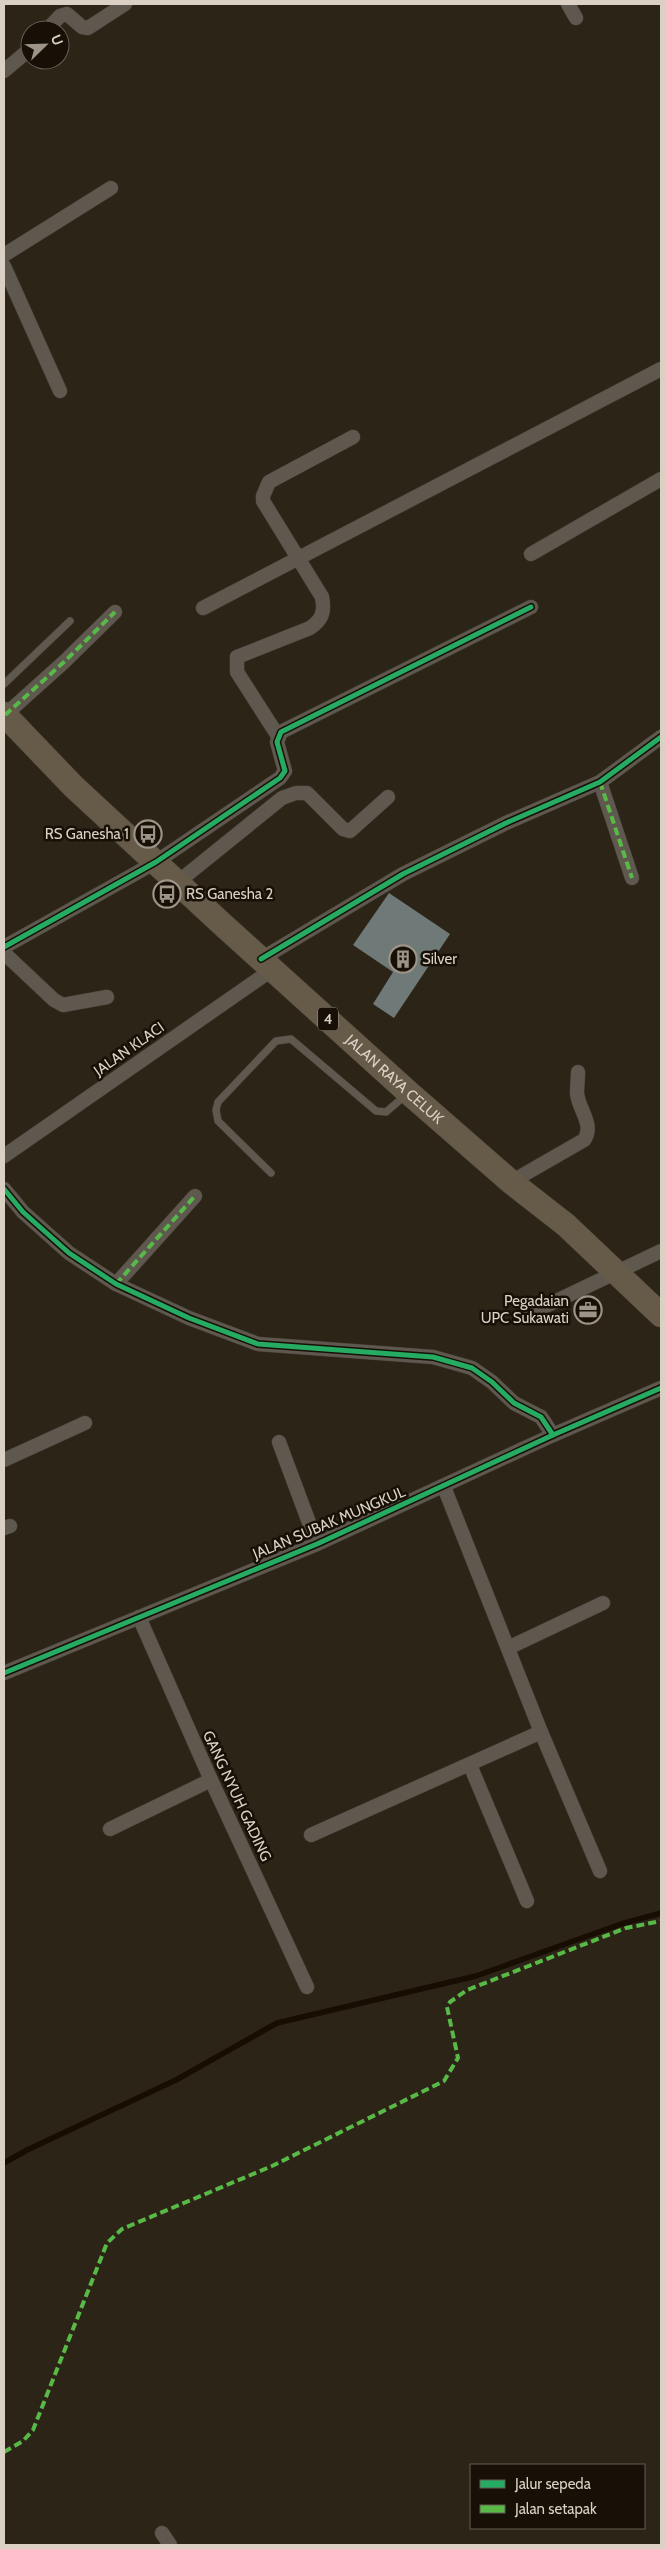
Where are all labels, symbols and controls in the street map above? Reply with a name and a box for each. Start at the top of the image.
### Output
north arrow [20,20,70,70]
text: U [47,32,67,48]
bus stop icon: RS Ganesha 1 [133,819,163,849]
place label: RS Ganesha 1 [45,825,129,843]
bus stop icon: RS Ganesha 2 [152,879,182,909]
place label: RS Ganesha 2 [186,885,273,903]
building icon: Silver [388,944,418,974]
place label: Silver [422,950,457,968]
road number: 4 [318,1008,338,1030]
street label: JALAN KLACI [89,1018,168,1080]
street label: JALAN RAYA CELUK [341,1030,448,1128]
place label: Pegadaian UPC Sukawati [481,1292,569,1327]
office icon: Pegadaian UPC Sukawati [573,1295,603,1325]
street label: JALAN SUBAK MUNGKUL [249,1483,408,1564]
street label: GANG NYUH GADING [199,1728,275,1864]
legend [470,2464,645,2529]
text: Jalur sepeda [514,2475,592,2493]
text: Jalan setapak [514,2500,597,2518]

